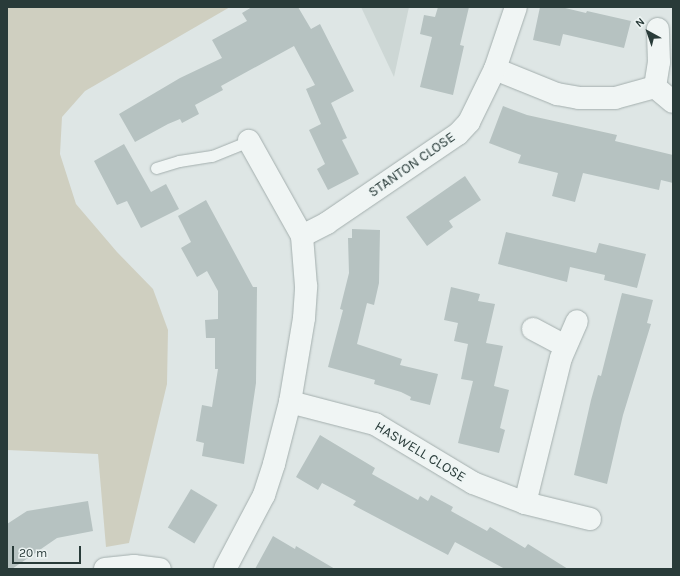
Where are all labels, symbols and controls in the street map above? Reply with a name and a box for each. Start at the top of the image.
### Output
north arrow [628,12,668,52]
text: N [633,15,647,30]
street label: STANTON CLOSE [365,129,459,201]
street label: HASWELL CLOSE [371,418,469,486]
scale bar [14,538,83,564]
text: 20 m [19,546,47,560]

